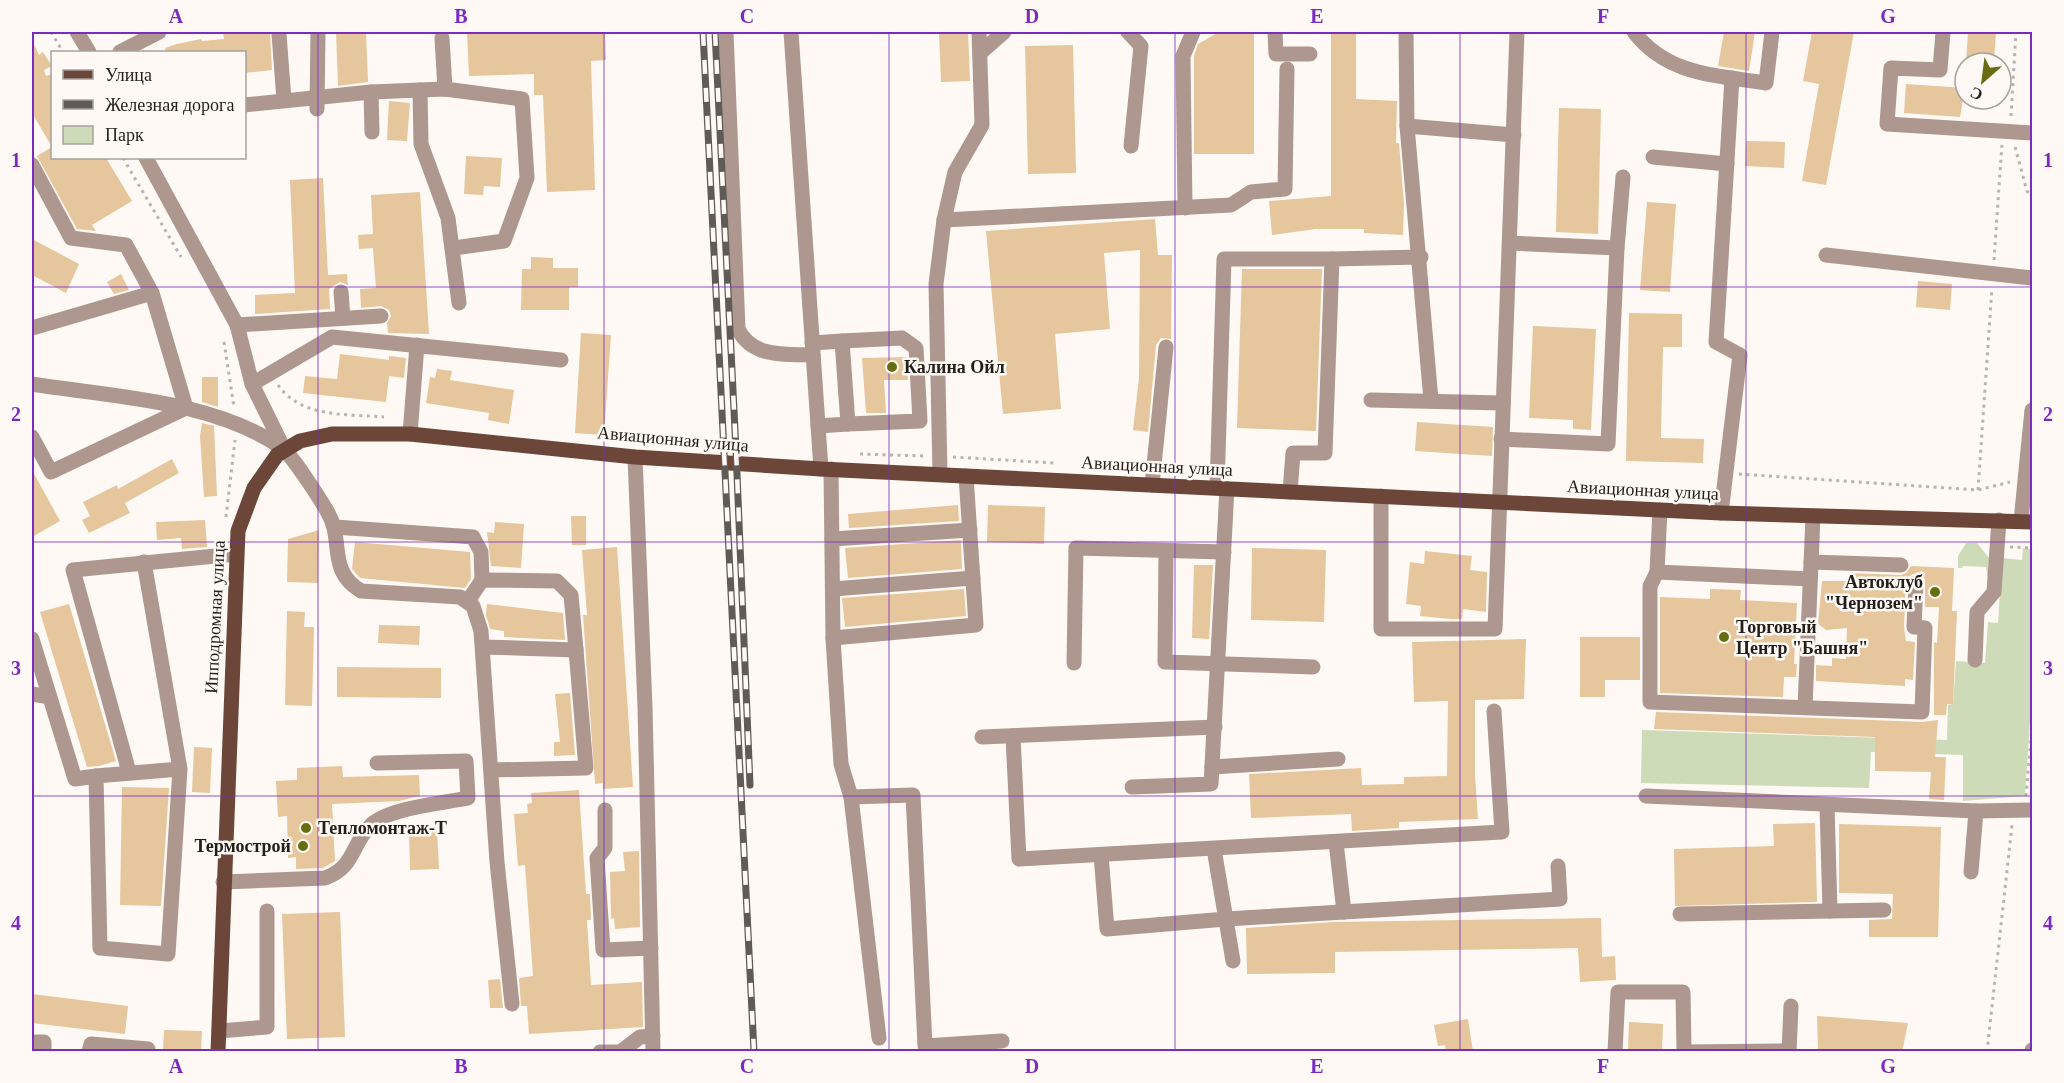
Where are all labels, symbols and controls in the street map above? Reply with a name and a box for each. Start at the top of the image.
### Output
text: A [169,5,184,27]
text: B [454,5,468,27]
text: C [740,5,754,27]
text: D [1025,5,1039,27]
text: E [1310,5,1324,27]
text: F [1597,5,1609,27]
text: G [1880,5,1896,27]
legend [51,51,246,159]
north arrow [1953,51,2013,111]
text: Улица [105,65,152,85]
text: С [1967,84,1985,104]
text: Железная дорога [105,95,234,115]
text: Парк [105,125,144,145]
text: 1 [11,149,21,171]
text: 1 [2043,149,2053,171]
place label: Калина Ойл [904,357,1005,377]
marker: Калина Ойл [885,360,899,374]
text: 2 [11,403,21,425]
text: 2 [2043,403,2053,425]
street label: Авиационная улица [596,422,750,456]
street label: Авиационная улица [1081,452,1233,480]
street label: Авиационная улица [1567,476,1719,504]
street label: Ипподромная улица [201,540,229,694]
place label: Автоклуб "Чернозем" [1825,572,1923,613]
marker: Автоклуб "Чернозем" [1928,585,1942,599]
place label: Торговый Центр "Башня" [1736,617,1868,658]
marker: Торговый Центр "Башня" [1717,630,1731,644]
text: 3 [11,657,21,679]
text: 3 [2043,657,2053,679]
place label: Тепломонтаж-Т [318,818,447,838]
marker: Тепломонтаж-Т [299,821,313,835]
place label: Термострой [194,836,291,856]
marker: Термострой [296,839,310,853]
text: 4 [11,912,21,934]
text: 4 [2043,912,2053,934]
text: A [169,1055,184,1077]
text: B [454,1055,468,1077]
text: C [740,1055,754,1077]
text: D [1025,1055,1039,1077]
text: E [1310,1055,1324,1077]
text: F [1597,1055,1609,1077]
text: G [1880,1055,1896,1077]

